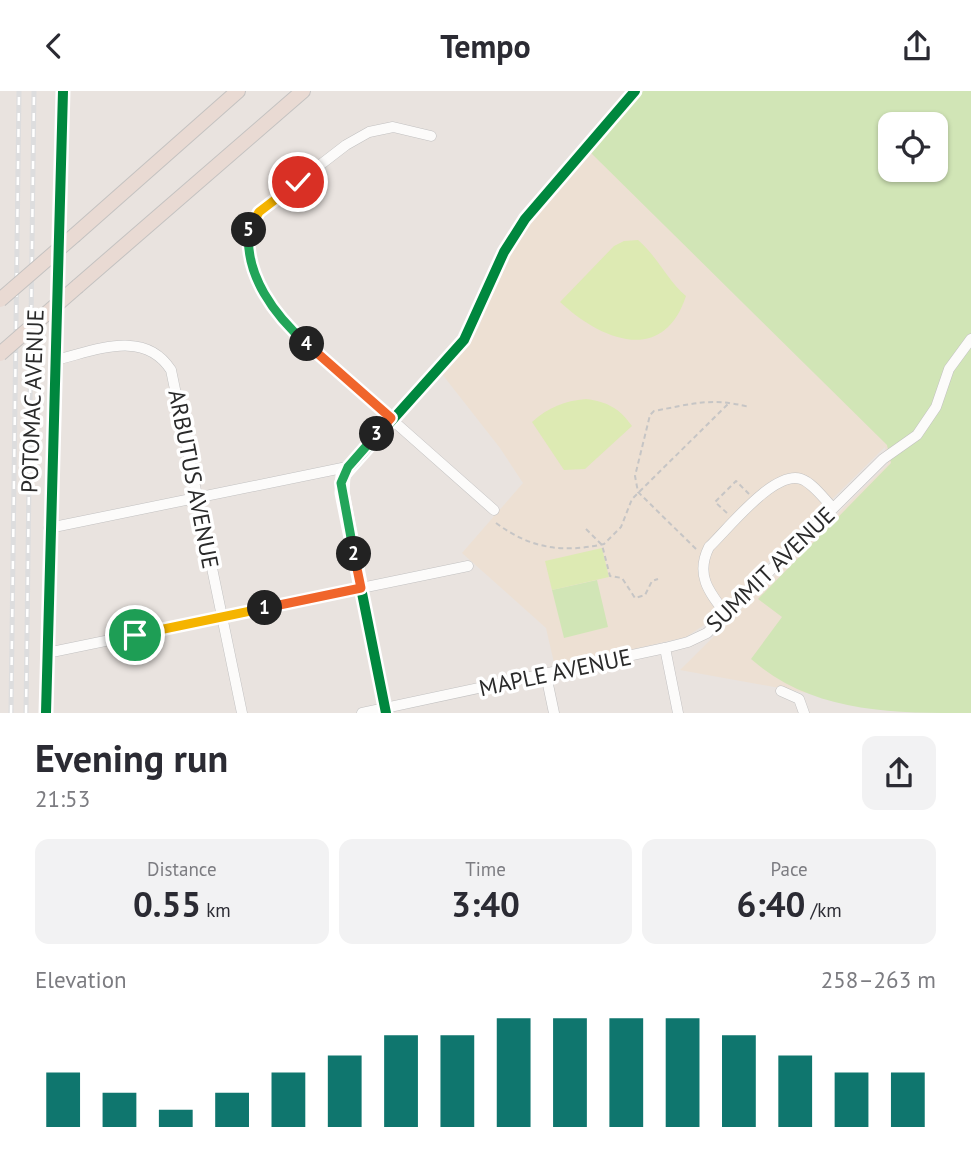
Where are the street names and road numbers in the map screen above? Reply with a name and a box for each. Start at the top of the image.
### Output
street label: POTOMAC AVENUE [14,309,50,493]
street label: ARBUTUS AVENUE [162,387,226,571]
street label: SUMMIT AVENUE [699,500,841,638]
street label: MAPLE AVENUE [476,642,634,702]

